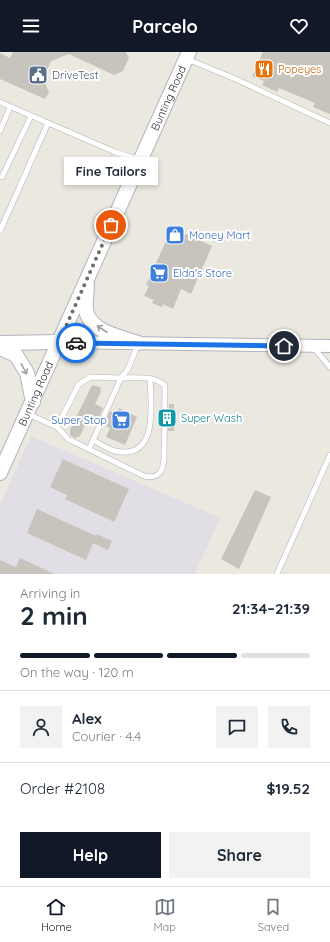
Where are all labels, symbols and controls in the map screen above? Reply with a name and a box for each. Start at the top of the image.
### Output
icon: menu [20,15,42,37]
text: Parcelo [132,15,198,38]
icon: heart [288,15,310,37]
restaurant icon: Popeyes [253,58,275,80]
place label: Popeyes [278,62,321,76]
street label: Bunting Road [148,63,189,133]
public building icon: DriveTest [27,64,49,86]
place label: DriveTest [52,68,99,82]
callout: Fine Tailors [64,157,158,185]
text: Fine Tailors [76,163,146,179]
pin [94,208,128,242]
icon: bag [100,214,122,236]
shop icon: Money Mart [164,224,186,246]
place label: Money Mart [189,228,251,242]
supermarket icon: Elda's Store [148,262,170,284]
place label: Elda's Store [173,266,232,280]
courier [56,323,96,363]
one-way arrow [97,325,108,333]
pin [267,329,301,363]
icon: car [65,332,87,354]
icon: home [273,335,295,357]
street label: Bunting Road [15,359,56,428]
one-way arrow [21,363,28,375]
building icon: Super Wash [156,407,178,429]
supermarket icon: Super Stop [110,409,132,431]
place label: Super Wash [181,411,242,425]
place label: Super Stop [51,413,107,427]
text: Arriving in [20,585,80,601]
text: 2 min [20,599,88,632]
text: 21:34–21:39 [232,599,310,618]
text: On the way · 120 m [20,664,134,680]
button: person [20,706,62,748]
button: chat [216,706,258,748]
button: phone [268,706,310,748]
text: Alex [72,709,102,728]
text: Courier · 4.4 [72,728,141,744]
text: Order #2108 [20,779,105,798]
text: $19.52 [266,779,310,798]
button: Help [20,832,161,878]
button: Share [169,832,310,878]
tab: Home [41,896,72,934]
tab: Map [153,896,176,934]
tab: Saved [258,896,289,934]

